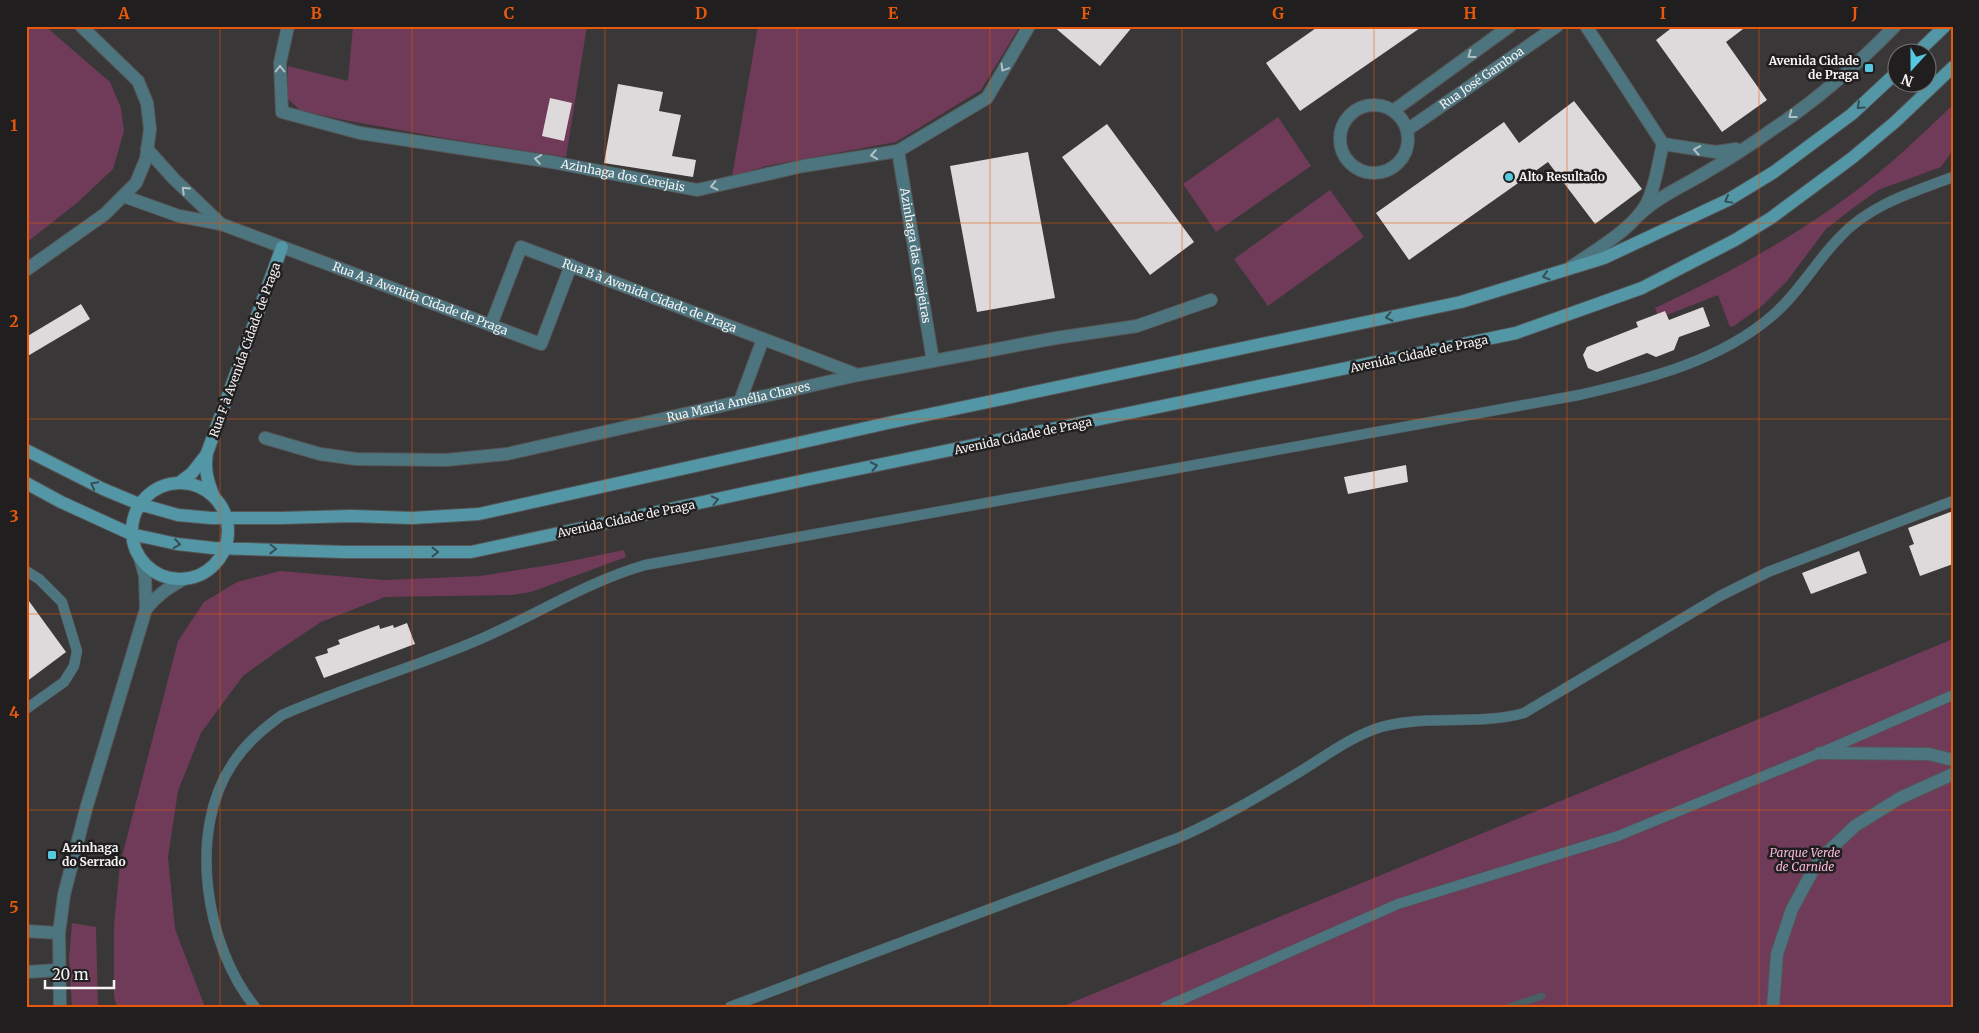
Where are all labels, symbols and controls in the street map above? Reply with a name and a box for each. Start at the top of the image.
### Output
text: A [117,3,130,23]
text: B [310,3,322,23]
text: C [504,3,514,23]
text: D [695,3,707,23]
text: E [888,3,899,23]
text: F [1081,3,1091,23]
text: G [1272,3,1284,23]
text: H [1463,3,1477,23]
text: I [1660,3,1666,23]
text: J [1851,3,1858,23]
north arrow [1886,42,1936,92]
street label: Rua José Gamboa [1436,43,1527,112]
one-way arrow [1467,49,1477,58]
place label: Avenida Cidade de Praga [1768,53,1860,82]
marker: Avenida Cidade de Praga [1863,62,1875,74]
one-way arrow [1001,63,1011,72]
one-way arrow [275,64,286,72]
text: N [1899,70,1916,91]
one-way arrow [1857,100,1866,109]
one-way arrow [1789,110,1798,118]
text: 1 [10,115,18,135]
one-way arrow [1693,145,1702,155]
one-way arrow [869,149,878,159]
one-way arrow [533,155,542,165]
street label: Azinhaga dos Cerejais [559,156,686,195]
place label: Alto Resultado [1518,169,1605,184]
marker: Alto Resultado [1503,171,1515,183]
one-way arrow [710,180,719,191]
street label: Azinhaga das Cerejeiras [897,186,935,324]
one-way arrow [182,187,191,196]
one-way arrow [1724,194,1733,204]
street label: Rua B à Avenida Cidade de Praga [560,255,740,336]
street label: Rua A à Avenida Cidade de Praga [331,259,511,338]
street label: Rua F à Avenida Cidade de Praga [206,260,283,439]
one-way arrow [1543,270,1551,280]
text: 2 [9,311,19,331]
one-way arrow [1385,311,1394,322]
street label: Avenida Cidade de Praga [1348,331,1490,376]
street label: Rua Maria Amélia Chaves [665,378,811,425]
street label: Avenida Cidade de Praga [952,413,1094,458]
one-way arrow [869,462,878,472]
one-way arrow [91,481,100,491]
one-way arrow [710,495,719,506]
street label: Avenida Cidade de Praga [555,496,697,541]
text: 3 [9,506,19,526]
one-way arrow [174,538,182,549]
one-way arrow [269,544,277,555]
one-way arrow [432,547,440,557]
text: 4 [9,702,19,722]
place label: Azinhaga do Serrado [61,840,126,869]
park label: Parque Verde de Carnide [1769,845,1841,874]
marker: Azinhaga do Serrado [46,849,58,861]
text: 5 [9,897,19,917]
scale bar [45,958,114,990]
text: 20 m [52,965,89,984]

